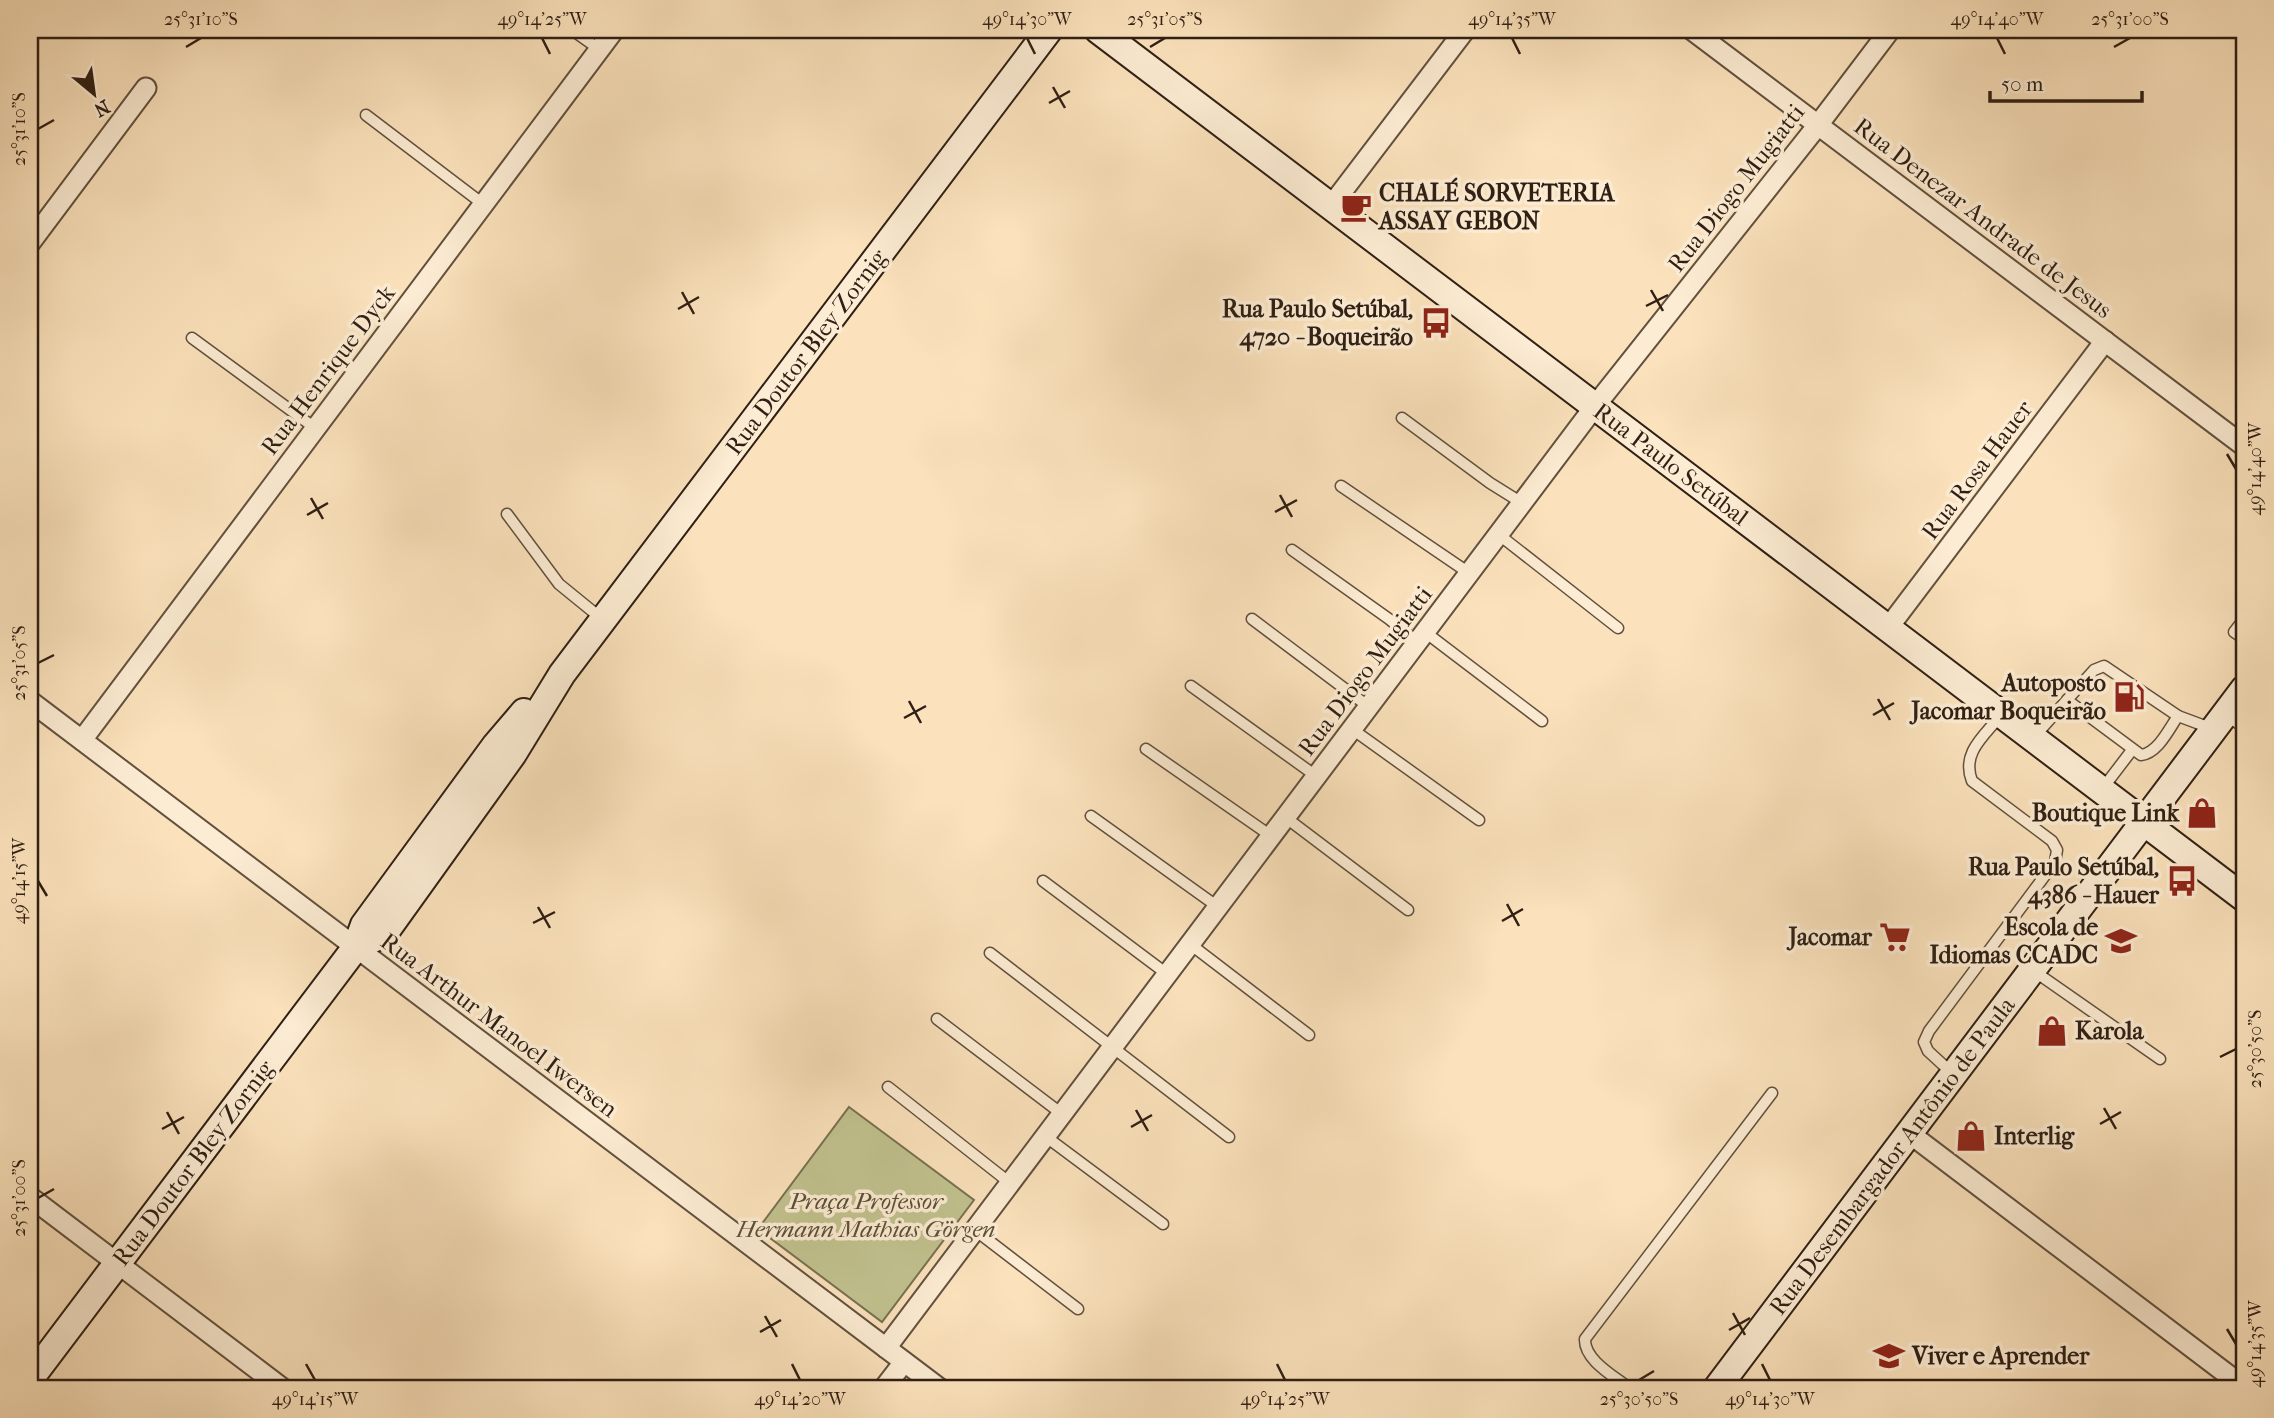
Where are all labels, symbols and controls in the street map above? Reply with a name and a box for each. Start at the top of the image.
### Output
text: 25°31'10"S [164,9,238,30]
text: 49°14'25"W [497,9,588,30]
text: 49°14'30"W [982,9,1073,30]
text: 25°31'05"S [1127,9,1203,30]
text: 49°14'35"W [1468,9,1557,30]
text: 49°14'40"W [1951,9,2045,30]
text: 25°31'00"S [2091,9,2169,30]
north arrow [60,60,130,130]
scale bar [1990,60,2143,104]
text: 50 m [2001,72,2044,96]
text: 25°31'10"S [9,92,30,166]
text: N [90,95,113,121]
street label: Rua Diogo Mugiatti [1662,99,1810,277]
street label: Rua Denezar Andrade de Jesus [1849,112,2117,324]
place label: CHALÉ SORVETERIA ASSAY GEBON [1377,177,1616,235]
cafe icon: CHALÉ SORVETERIA ASSAY GEBON [1339,190,1373,224]
street label: Rua Doutor Bley Zornig [720,243,893,460]
street label: Rua Henrique Dyck [255,279,401,460]
place label: Rua Paulo Setúbal, 4720 - Boqueirão [1222,295,1413,352]
bus stop icon: Rua Paulo Setúbal, 4720 - Boqueirão [1419,306,1453,340]
street label: Rua Rosa Hauer [1916,394,2039,545]
street label: Rua Paulo Setúbal [1588,397,1754,531]
text: 49°14'40"W [2245,421,2266,515]
street label: Rua Diogo Mugiatti [1292,581,1438,761]
text: 25°31'05"S [9,625,30,701]
place label: Autoposto Jacomar Boqueirão [1909,669,2106,725]
fuel station icon: Autoposto Jacomar Boqueirão [2112,680,2146,714]
shop icon: Boutique Link [2185,796,2219,830]
place label: Boutique Link [2032,799,2180,827]
text: 49°14'15"W [9,836,30,924]
place label: Rua Paulo Setúbal, 4386 - Hauer [1968,853,2160,910]
bus stop icon: Rua Paulo Setúbal, 4386 - Hauer [2165,864,2199,898]
place label: Escola de Idiomas CCADC [1929,913,2098,969]
supermarket icon: Jacomar [1878,920,1912,954]
place label: Jacomar [1786,923,1873,951]
school or university icon: Escola de Idiomas CCADC [2104,924,2138,958]
street label: Rua Arthur Manoel Iwersen [375,927,623,1123]
street label: Rua Desembargador Antônio de Paula [1763,991,2021,1320]
text: 25°30'50"S [2245,1010,2266,1088]
shop icon: Karola [2035,1014,2069,1048]
place label: Karola [2075,1017,2144,1045]
street label: Rua Doutor Bley Zornig [107,1054,280,1271]
shop icon: Interlig [1954,1119,1988,1153]
place label: Interlig [1994,1122,2075,1150]
text: 25°31'00"S [9,1159,30,1237]
park label: Praça Professor Hermann Mathias Görgen [735,1187,996,1243]
text: 49°14'35"W [2245,1299,2266,1388]
school or university icon: Viver e Aprender [1872,1339,1906,1373]
place label: Viver e Aprender [1911,1342,2090,1370]
text: 49°14'15"W [272,1389,360,1410]
text: 49°14'20"W [754,1389,847,1410]
text: 49°14'25"W [1240,1389,1331,1410]
text: 25°30'50"S [1600,1389,1678,1410]
text: 49°14'30"W [1725,1389,1816,1410]

